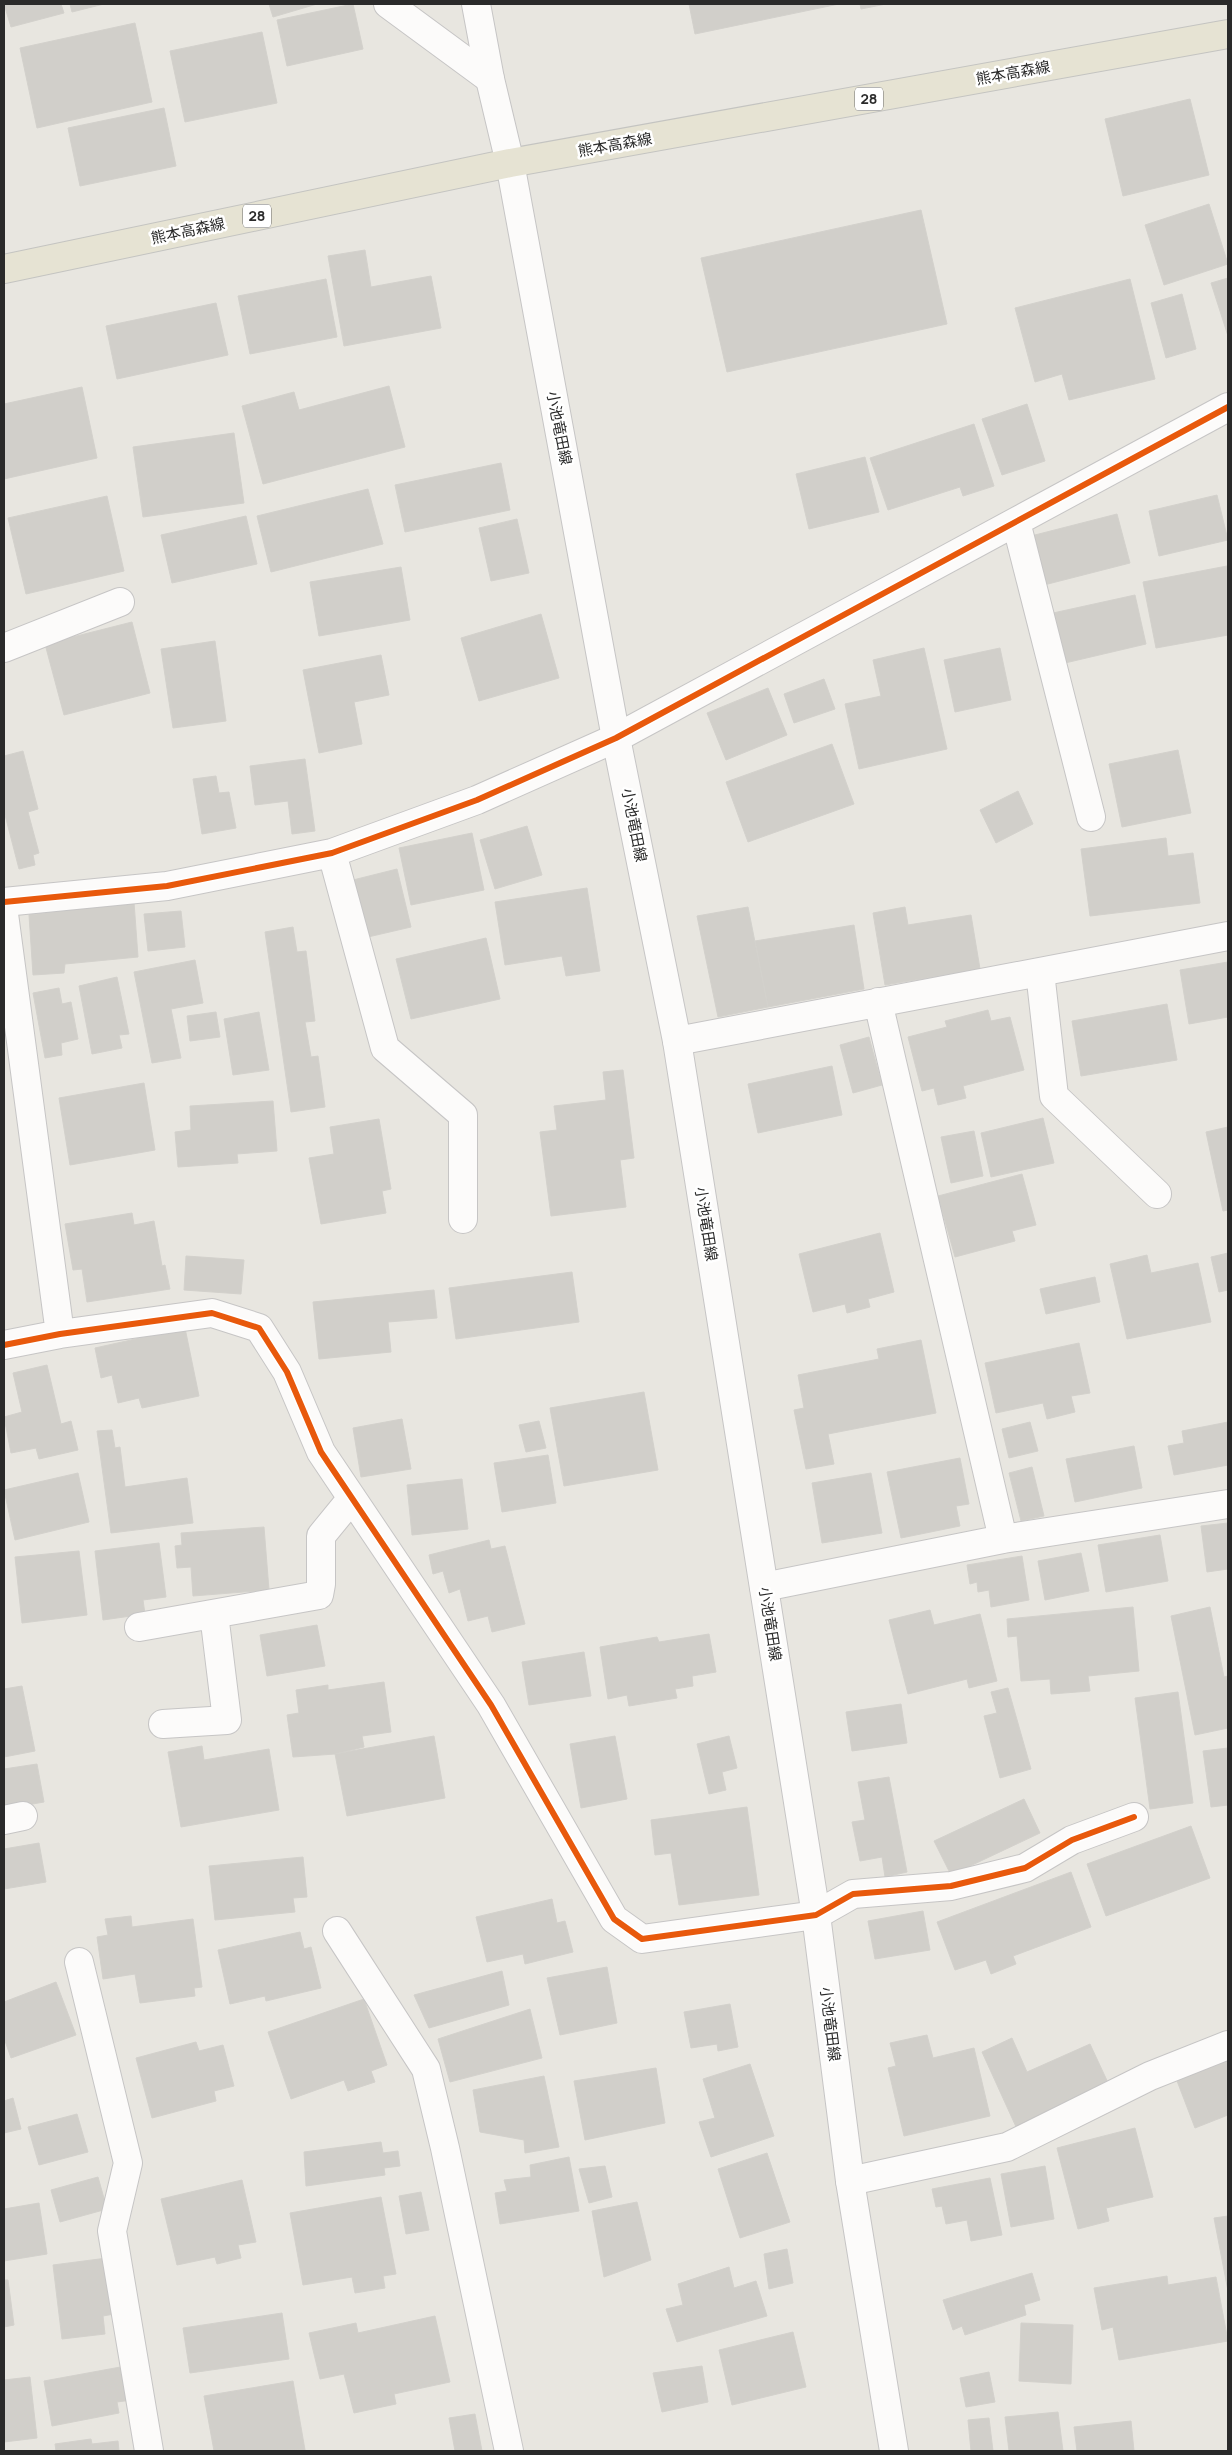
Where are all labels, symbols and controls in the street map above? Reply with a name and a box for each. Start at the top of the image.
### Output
street label: 熊本高森線 [974,56,1052,89]
road number: 28 [855,88,883,110]
street label: 熊本高森線 [576,128,654,161]
road number: 28 [243,205,271,228]
street label: 熊本高森線 [149,212,227,249]
street label: 小池竜田線 [542,389,577,467]
street label: 小池竜田線 [617,786,652,864]
street label: 小池竜田線 [690,1185,723,1263]
street label: 小池竜田線 [754,1585,787,1663]
street label: 小池竜田線 [816,1985,845,2062]

